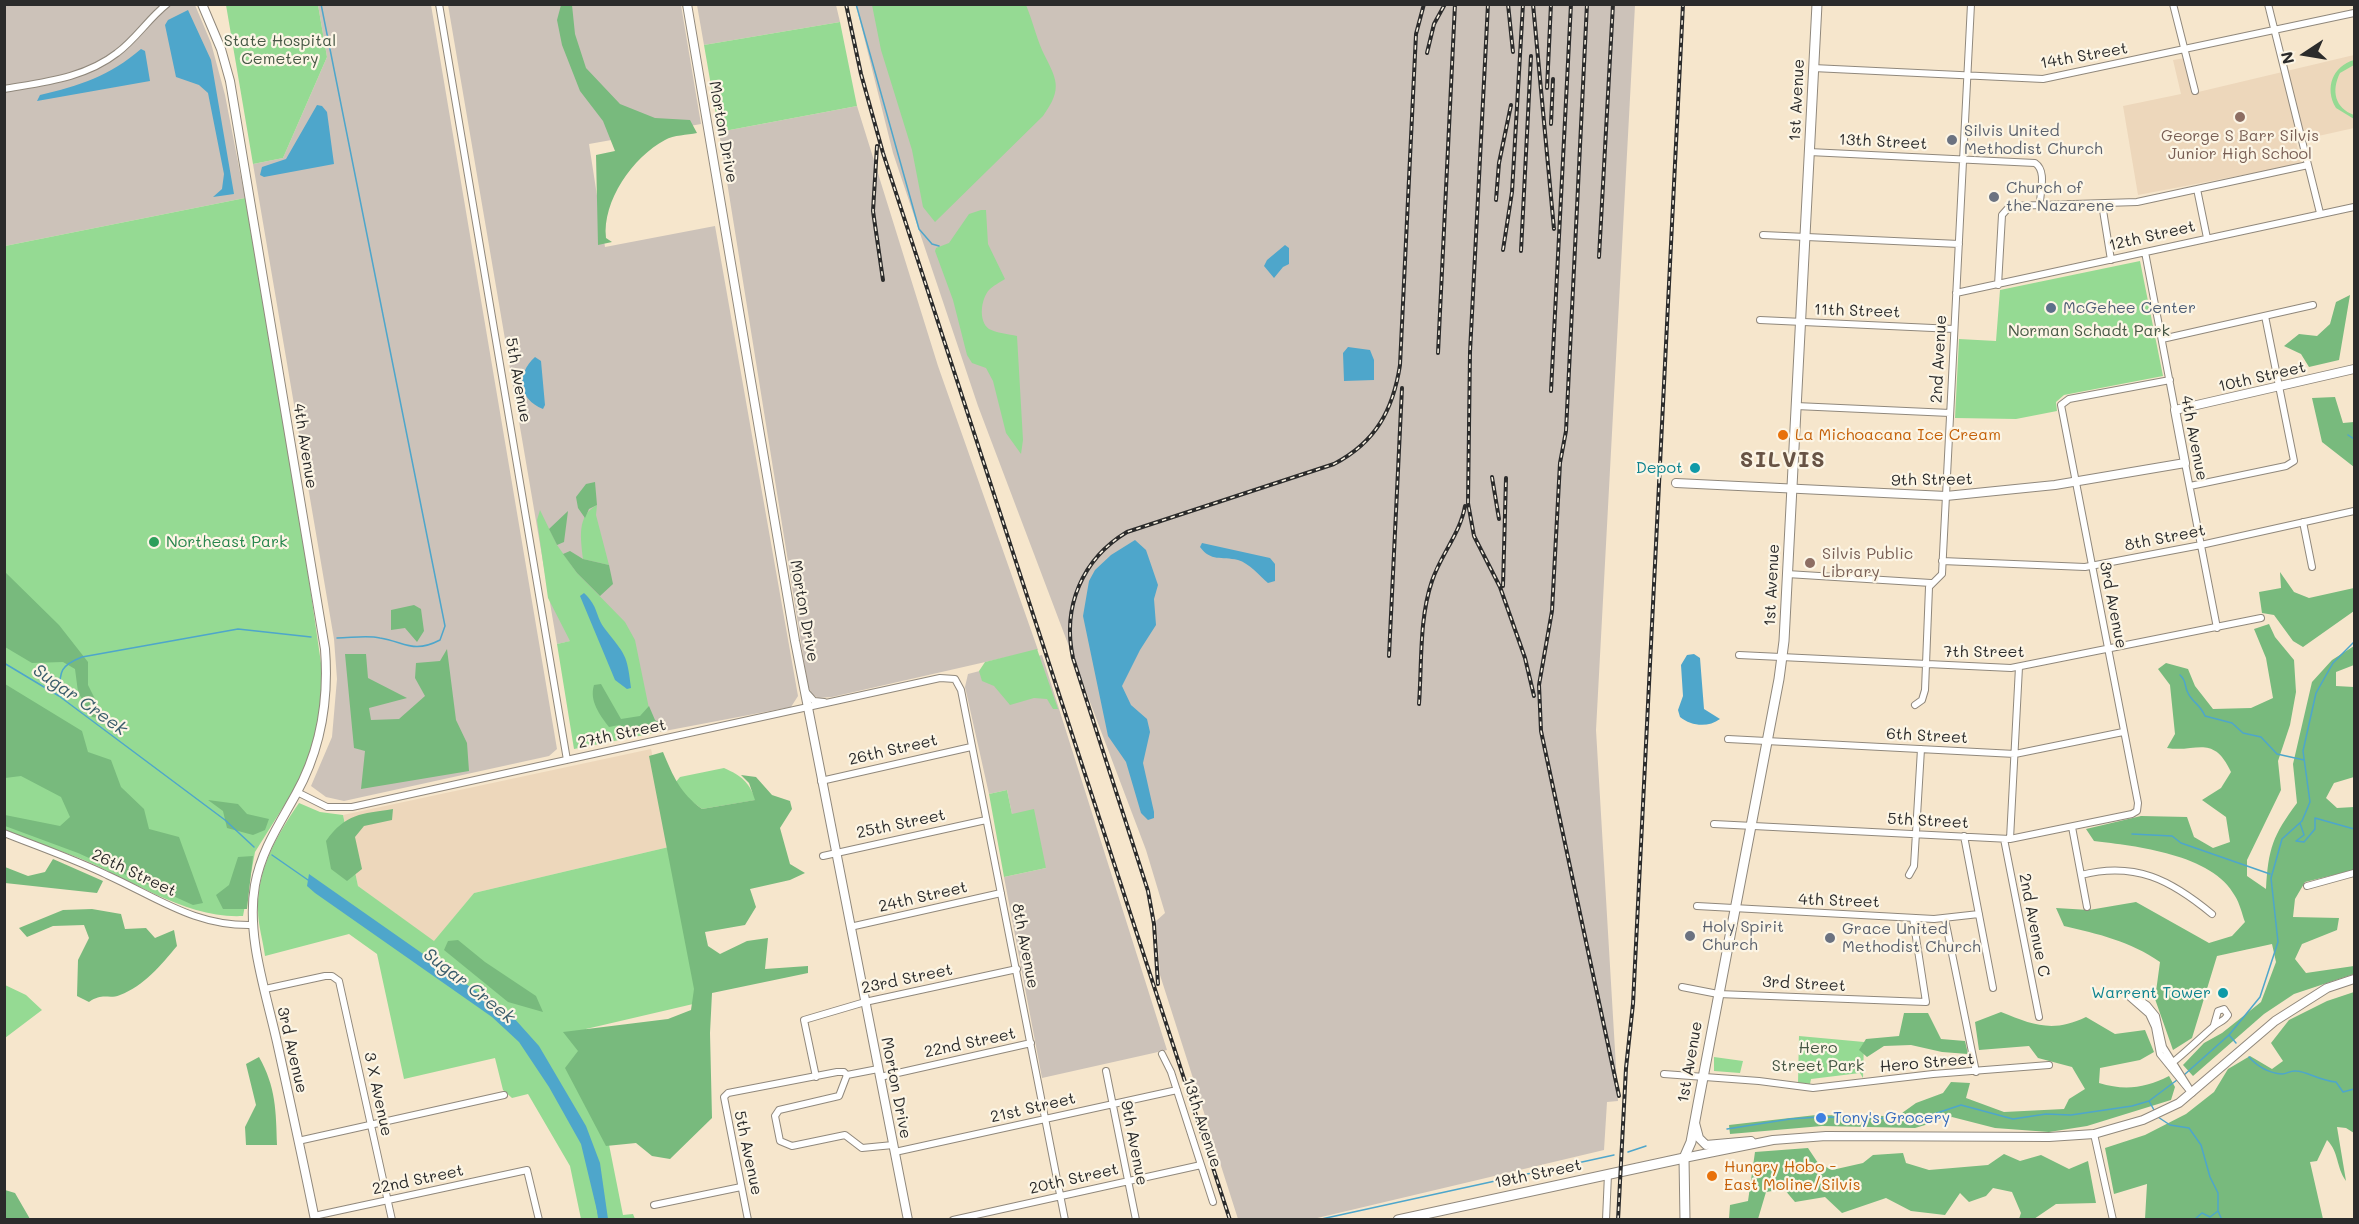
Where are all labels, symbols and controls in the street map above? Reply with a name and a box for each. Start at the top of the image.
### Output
north arrow [2275,24,2335,84]
park label: State Hospital Cemetery [224,31,336,69]
street label: 14th Street [2039,39,2129,73]
text: N [2275,50,2298,66]
street label: 1st Avenue [1785,58,1809,142]
street label: Morton Drive [705,80,741,184]
marker: George S Barr Silvis Junior High School [2233,110,2247,124]
place label: Silvis United Methodist Church [1964,121,2103,159]
place label: George S Barr Silvis Junior High School [2161,126,2319,164]
street label: 13th Street [1838,130,1928,154]
marker: Silvis United Methodist Church [1945,133,1959,147]
place label: Church of the Nazarene [2006,178,2114,216]
marker: Church of the Nazarene [1987,190,2001,204]
street label: 12th Street [2107,217,2197,255]
place label: McGehee Center [2063,298,2196,318]
street label: 11th Street [1813,300,1901,322]
marker: McGehee Center [2044,301,2058,315]
street label: 2nd Avenue [1927,314,1951,404]
park label: Norman Schadt Park [2008,321,2170,341]
street label: 5th Avenue [501,336,535,424]
street label: 10th Street [2216,358,2308,396]
street label: 4th Avenue [2176,394,2212,482]
street label: 4th Avenue [289,402,321,490]
place label: La Michoacana Ice Cream [1795,425,2001,445]
marker: La Michoacana Ice Cream [1776,428,1790,442]
district label: SILVIS [1740,447,1826,473]
place label: Depot [1636,458,1683,478]
marker: Depot [1688,461,1702,475]
street label: 9th Street [1891,470,1973,490]
street label: 8th Street [2123,521,2207,555]
place label: Northeast Park [166,532,287,552]
marker: Northeast Park [147,535,161,549]
street label: 1st Avenue [1760,543,1784,627]
place label: Silvis Public Library [1822,544,1913,582]
marker: Silvis Public Library [1803,556,1817,570]
street label: Morton Drive [786,559,822,663]
street label: 3rd Avenue [2095,560,2131,650]
street label: 7th Street [1943,642,2025,662]
water label: Sugar Creek [29,660,131,740]
street label: 27th Street [576,715,668,753]
street label: 6th Street [1886,724,1968,748]
street label: 26th Street [847,730,939,770]
street label: 25th Street [855,805,947,843]
street label: 5th Street [1887,809,1969,833]
street label: 26th Street [89,845,179,901]
street label: 2nd Avenue C [2015,872,2053,978]
street label: 24th Street [877,877,969,917]
street label: 4th Street [1798,890,1880,912]
street label: 8th Avenue [1007,902,1043,990]
place label: Holy Spirit Church [1702,917,1784,955]
place label: Grace United Methodist Church [1842,919,1981,957]
marker: Holy Spirit Church [1683,929,1697,943]
marker: Grace United Methodist Church [1823,931,1837,945]
water label: Sugar Creek [419,944,519,1028]
street label: 23rd Street [860,960,954,998]
street label: 3rd Street [1762,972,1846,996]
place label: Warrent Tower [2091,983,2211,1003]
marker: Warrent Tower [2216,986,2230,1000]
street label: 3rd Avenue [273,1005,311,1095]
street label: 1st Avenue [1673,1020,1707,1104]
street label: 22nd Street [923,1024,1017,1062]
street label: Morton Drive [877,1036,915,1140]
park label: Hero Street Park [1772,1038,1864,1076]
street label: Hero Street [1879,1049,1975,1077]
street label: 3 X Avenue [360,1050,396,1138]
street label: 13th Avenue [1178,1076,1226,1170]
street label: 21st Street [988,1089,1078,1127]
street label: 9th Avenue [1116,1099,1152,1187]
place label: Tony's Grocery [1833,1108,1950,1128]
street label: 5th Avenue [730,1109,766,1197]
marker: Tony's Grocery [1814,1111,1828,1125]
street label: 19th Street [1493,1155,1583,1193]
place label: Hungry Hobo - East Moline/Silvis [1724,1157,1860,1195]
street label: 20th Street [1028,1159,1120,1199]
street label: 22nd Street [371,1161,465,1199]
marker: Hungry Hobo - East Moline/Silvis [1705,1169,1719,1183]

